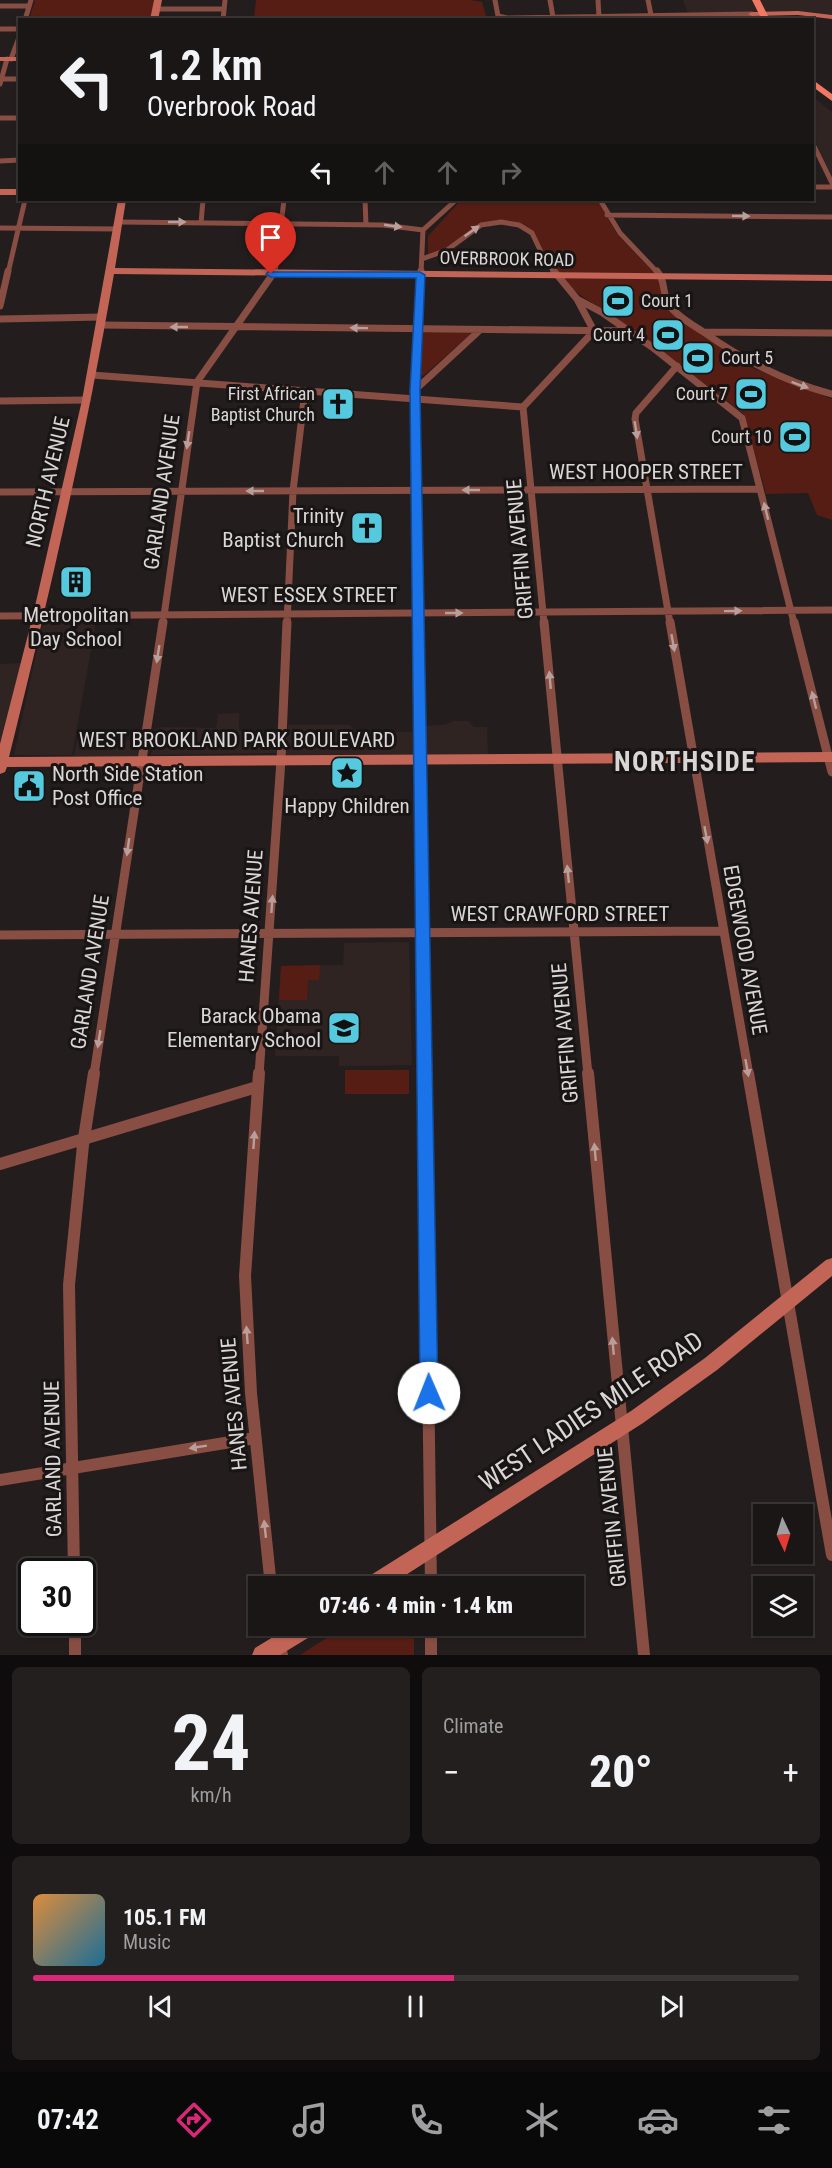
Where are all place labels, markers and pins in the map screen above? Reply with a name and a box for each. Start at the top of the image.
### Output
pin [245,212,296,274]
sports icon: Court 1 [600,283,636,319]
place label: Court 1 [641,290,693,311]
sports icon: Court 4 [650,317,686,353]
place label: Court 4 [593,324,645,345]
sports icon: Court 5 [680,340,716,376]
place label: Court 5 [721,347,773,368]
sports icon: Court 7 [733,376,769,412]
place label: First African Baptist Church [211,383,315,425]
place label: Court 7 [676,383,728,404]
church icon: First African Baptist Church [320,386,356,422]
sports icon: Court 10 [777,419,813,455]
place label: Court 10 [711,426,772,447]
place label: Trinity Baptist Church [222,504,344,552]
church icon: Trinity Baptist Church [349,510,385,546]
building icon: Metropolitan Day School [58,564,94,600]
place label: Metropolitan Day School [23,603,129,651]
place icon: Happy Children [329,755,365,791]
place label: North Side Station Post Office [52,762,203,810]
public building icon: North Side Station Post Office [11,768,47,804]
place label: Happy Children [284,794,410,818]
place label: Barack Obama Elementary School [167,1004,321,1052]
school or university icon: Barack Obama Elementary School [326,1010,362,1046]

